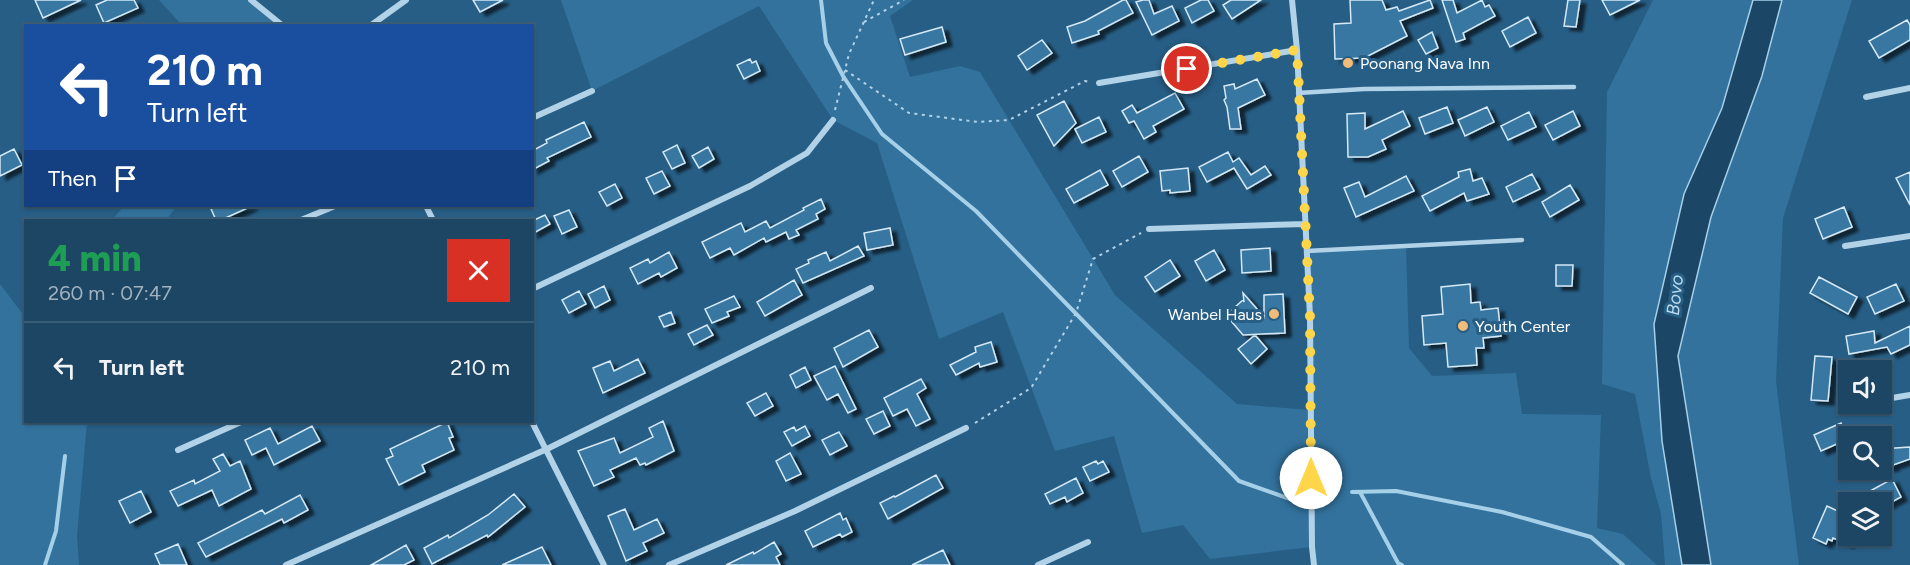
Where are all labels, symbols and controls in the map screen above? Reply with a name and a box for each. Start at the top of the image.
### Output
pin [1161,43,1212,94]
text: 210 m [147,45,263,96]
icon: left [48,48,126,126]
icon: arrive [1170,52,1203,85]
place label: Poonang Nava Inn [1360,54,1490,73]
marker: Poonang Nava Inn [1341,56,1355,70]
text: Turn left [147,96,247,129]
icon: arrive [109,162,142,195]
text: Then [48,165,97,192]
text: 4 min [48,237,142,280]
button: close [447,239,510,302]
water label: Bovo [1662,274,1688,316]
text: 260 m · 07:47 [48,281,172,305]
place label: Wanbel Haus [1168,305,1262,324]
marker: Wanbel Haus [1267,307,1281,321]
place label: Youth Center [1475,317,1571,336]
marker: Youth Center [1456,319,1470,333]
icon: left [48,351,81,384]
text: Turn left [99,354,185,381]
text: 210 m [450,354,510,381]
map controls [1838,360,1892,546]
button: sound [1838,360,1892,414]
button: search [1838,426,1892,480]
position arrow [1279,446,1343,510]
button: layers [1838,492,1892,546]

